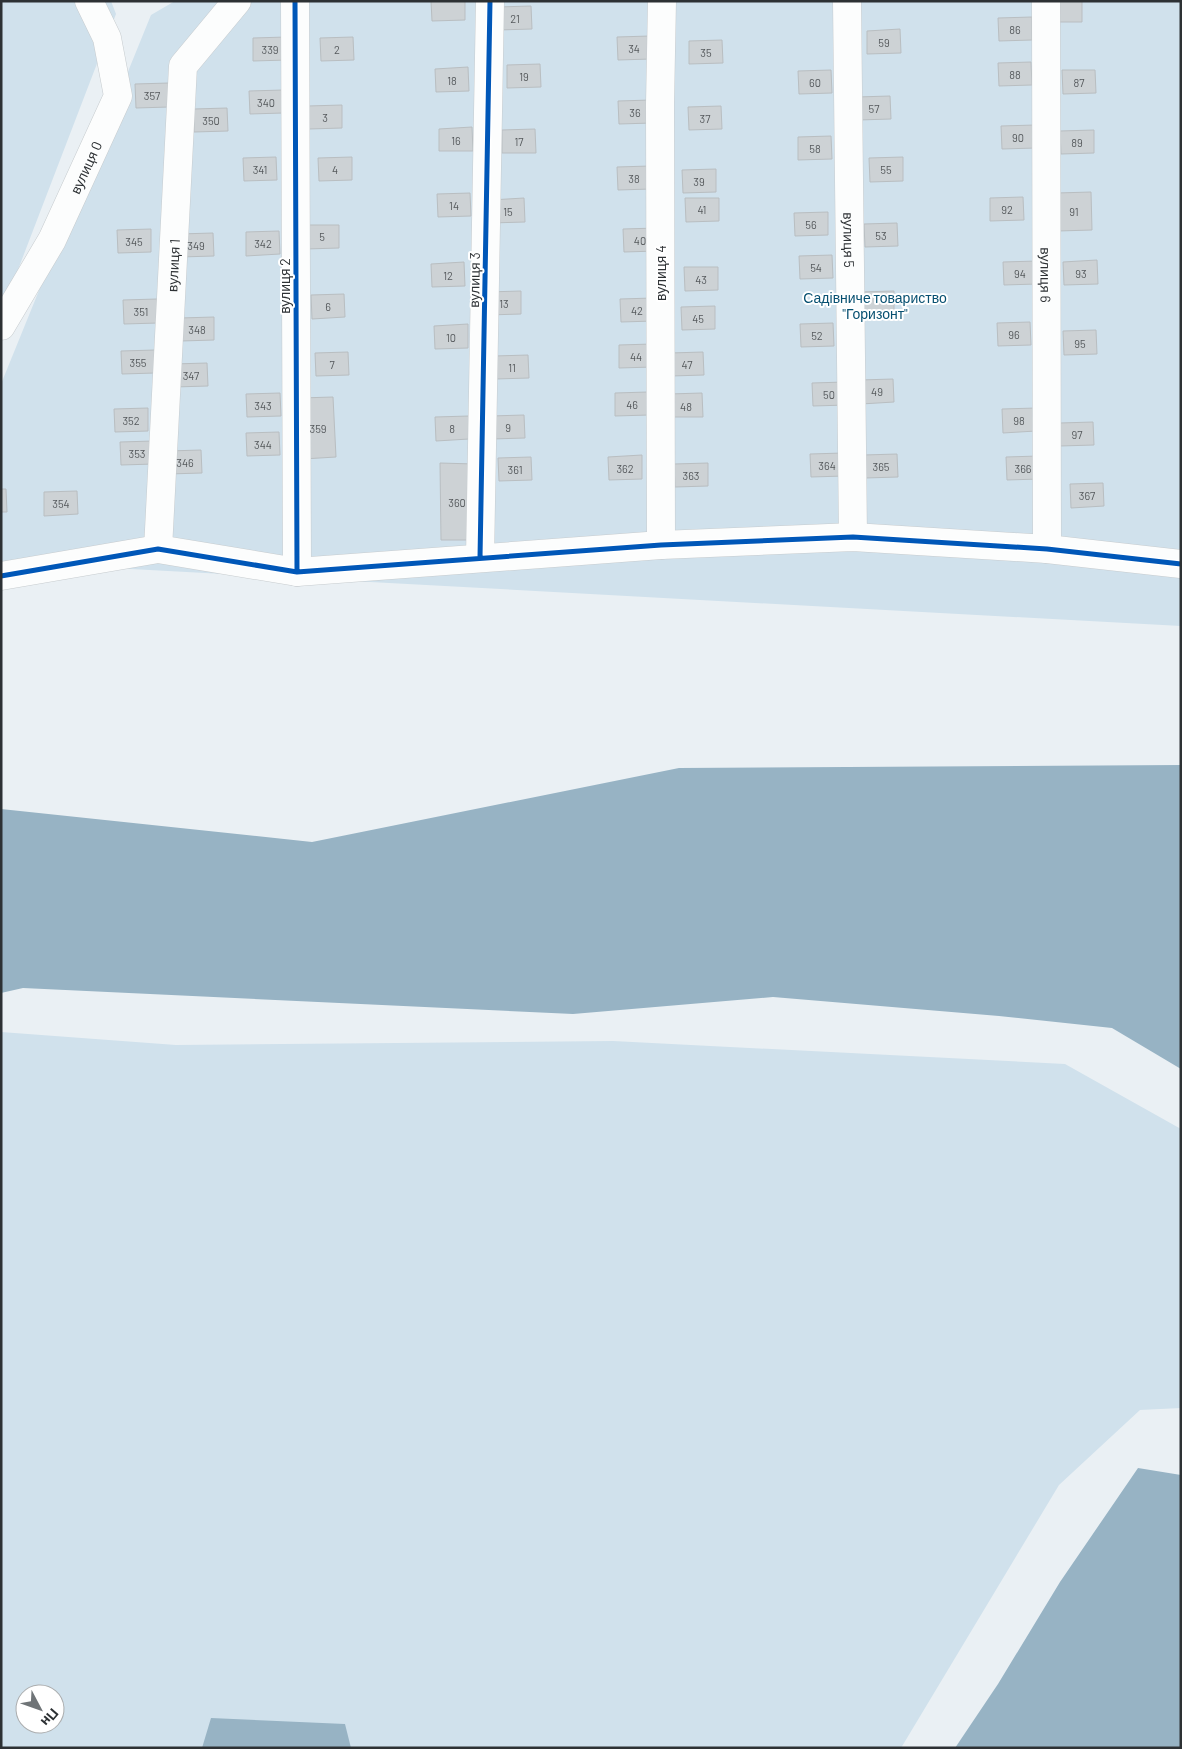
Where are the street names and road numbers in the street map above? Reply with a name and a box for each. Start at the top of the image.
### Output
street label: вулиця 0 [66,138,105,196]
street label: вулиця 5 [841,212,858,268]
street label: вулиця 1 [163,238,183,292]
street label: вулиця 4 [652,245,669,301]
street label: вулиця 6 [1038,247,1055,303]
street label: вулиця 3 [465,252,483,308]
street label: вулиця 2 [276,258,293,314]

